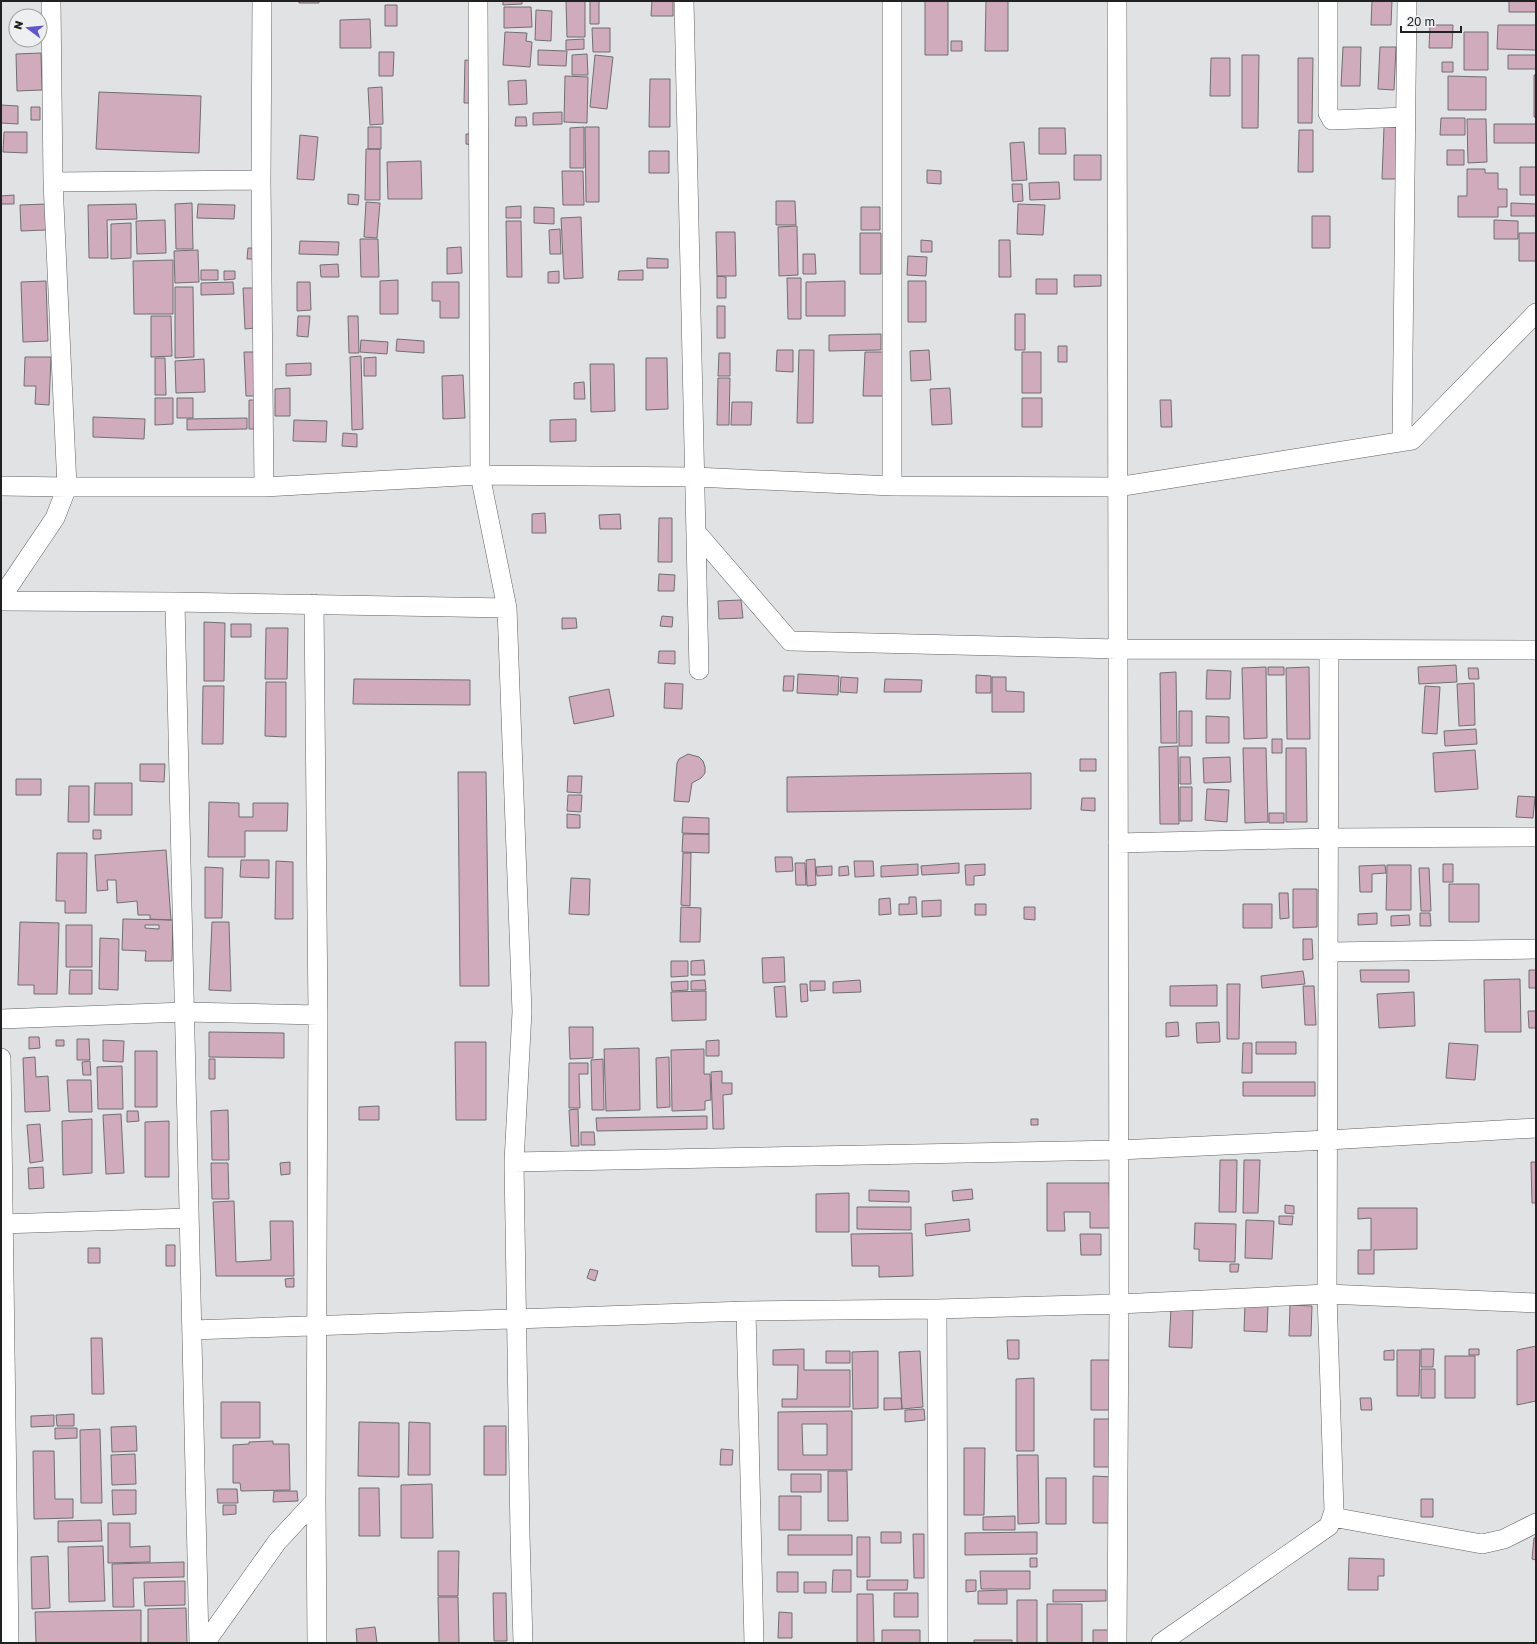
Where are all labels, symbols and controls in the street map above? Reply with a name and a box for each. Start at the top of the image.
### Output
north arrow [8,8,48,48]
scale bar [1401,8,1461,34]
text: 20 m [1407,14,1435,29]
text: N [11,19,25,31]

